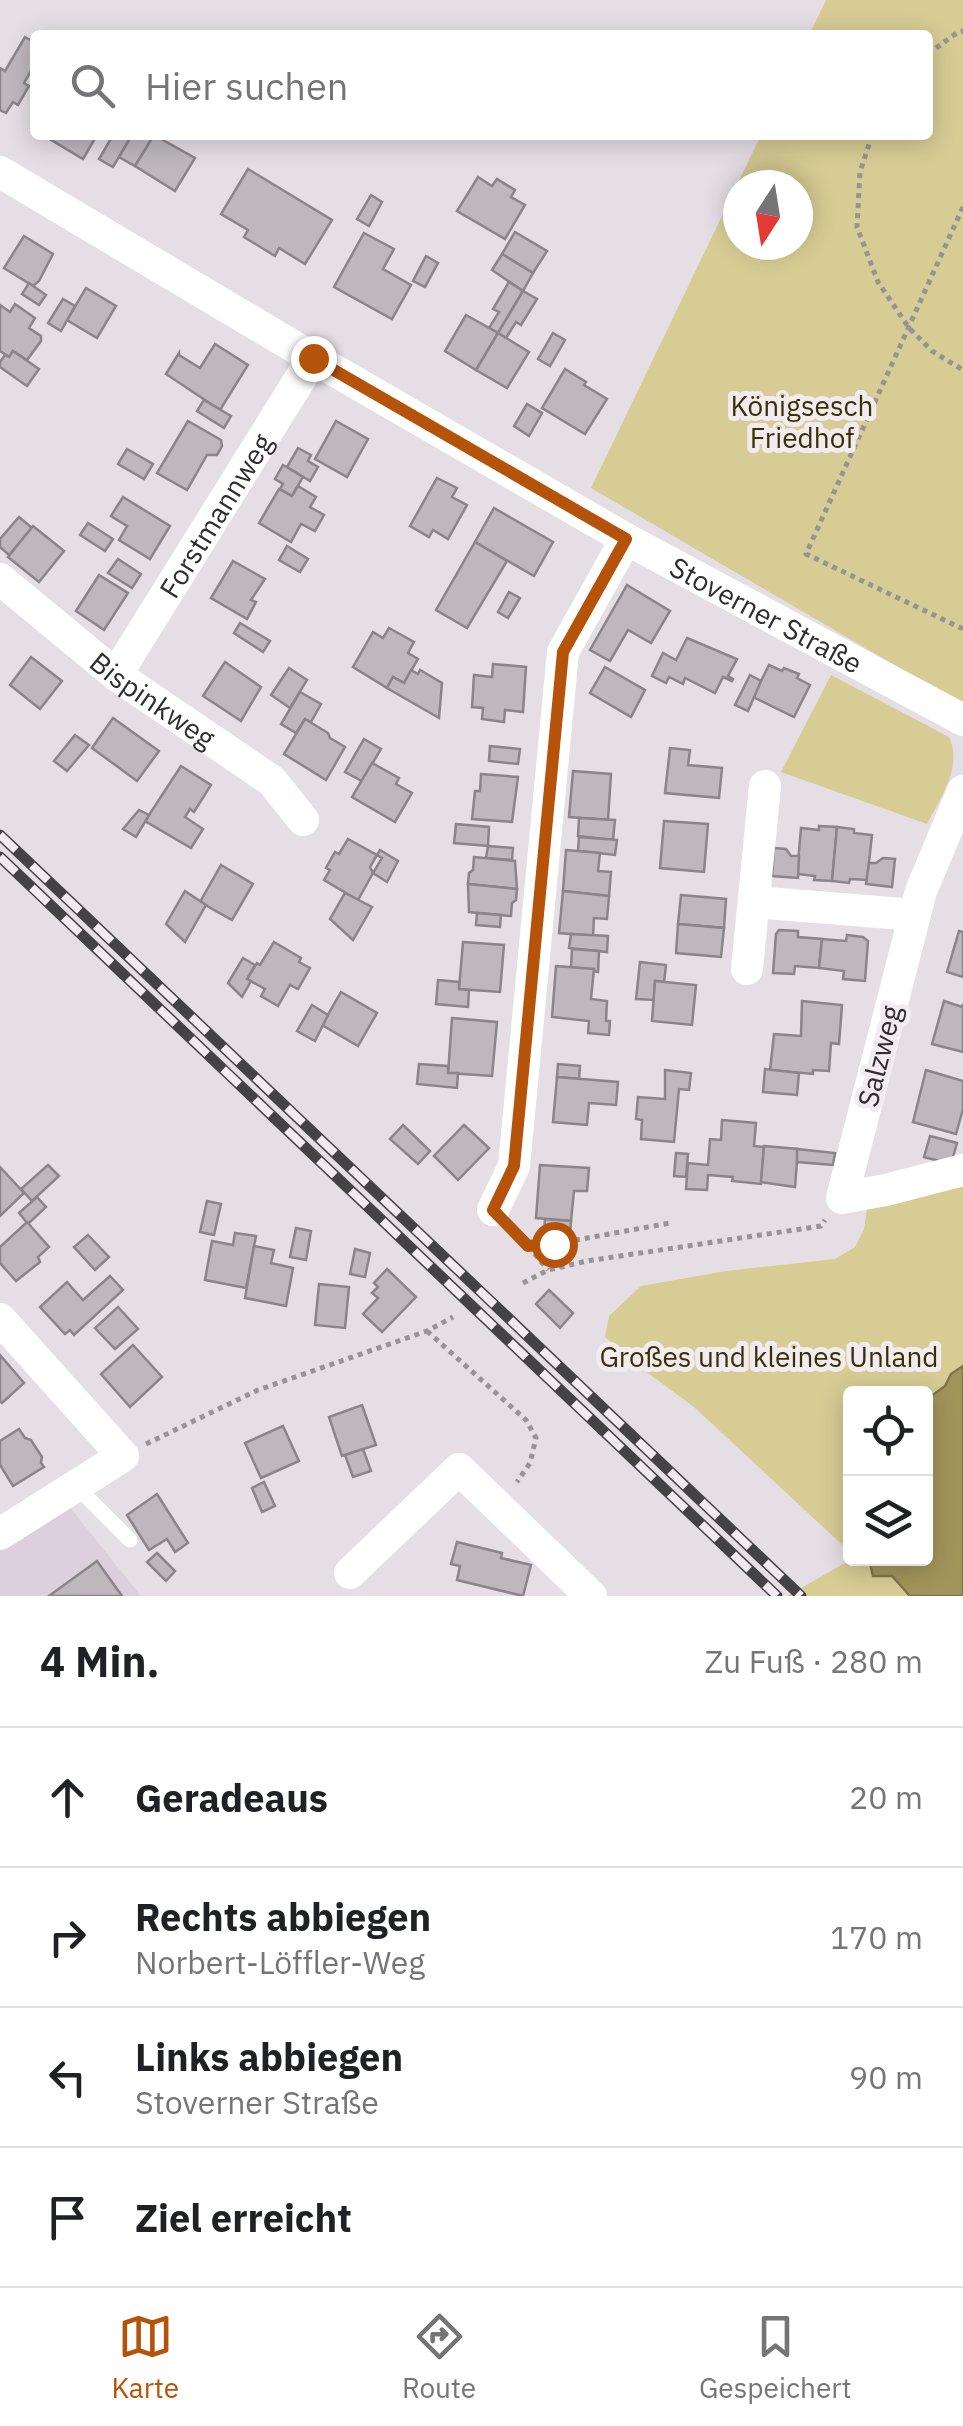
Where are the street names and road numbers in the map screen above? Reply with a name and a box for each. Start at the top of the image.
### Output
street label: Forstmannweg [150,426,280,604]
street label: Stoverner Straße [664,548,869,681]
street label: Bispinkweg [83,643,223,756]
street label: Salzweg [849,1001,910,1111]

